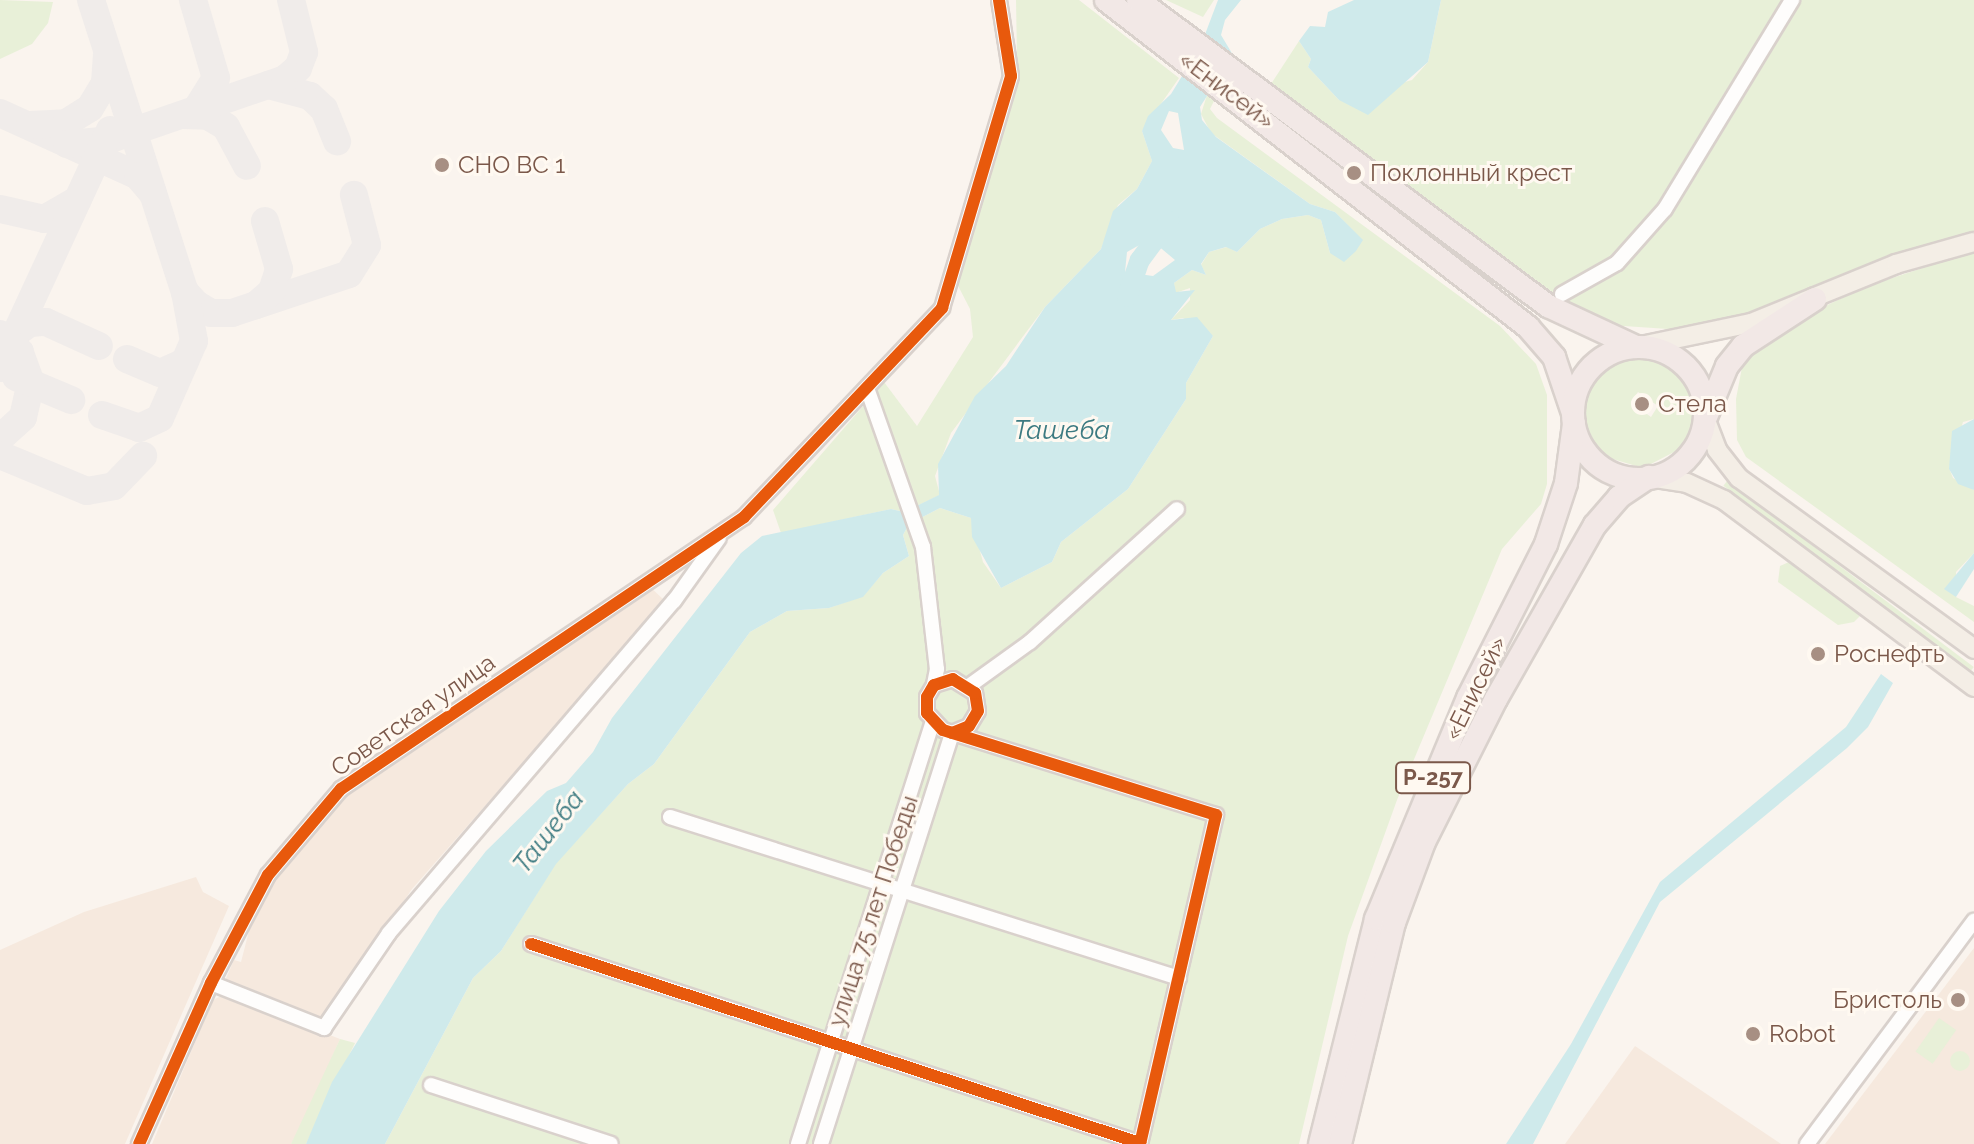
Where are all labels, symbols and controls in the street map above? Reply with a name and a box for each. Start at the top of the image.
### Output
street label: «Енисей» [1174,45,1280,135]
place label: СНО ВС 1 [458,151,565,179]
marker: СНО ВС 1 [433,156,451,174]
place label: Поклонный крест [1370,159,1572,187]
marker: Поклонный крест [1345,164,1363,182]
place label: Стела [1658,390,1727,418]
marker: Стела [1633,395,1651,413]
water label: Ташеба [1014,415,1110,447]
street label: «Енисей» [1438,632,1512,744]
place label: Роснефть [1834,640,1944,668]
marker: Роснефть [1809,645,1827,663]
street label: Советская улица [325,647,501,783]
road number: Р-257 [1395,760,1471,796]
water label: Ташеба [507,784,591,880]
street label: улица 75 лет Победы [822,792,924,1030]
place label: Бристоль [1833,986,1942,1014]
marker: Бристоль [1949,991,1967,1009]
place label: Robot [1769,1020,1836,1048]
marker: Robot [1744,1025,1762,1043]

